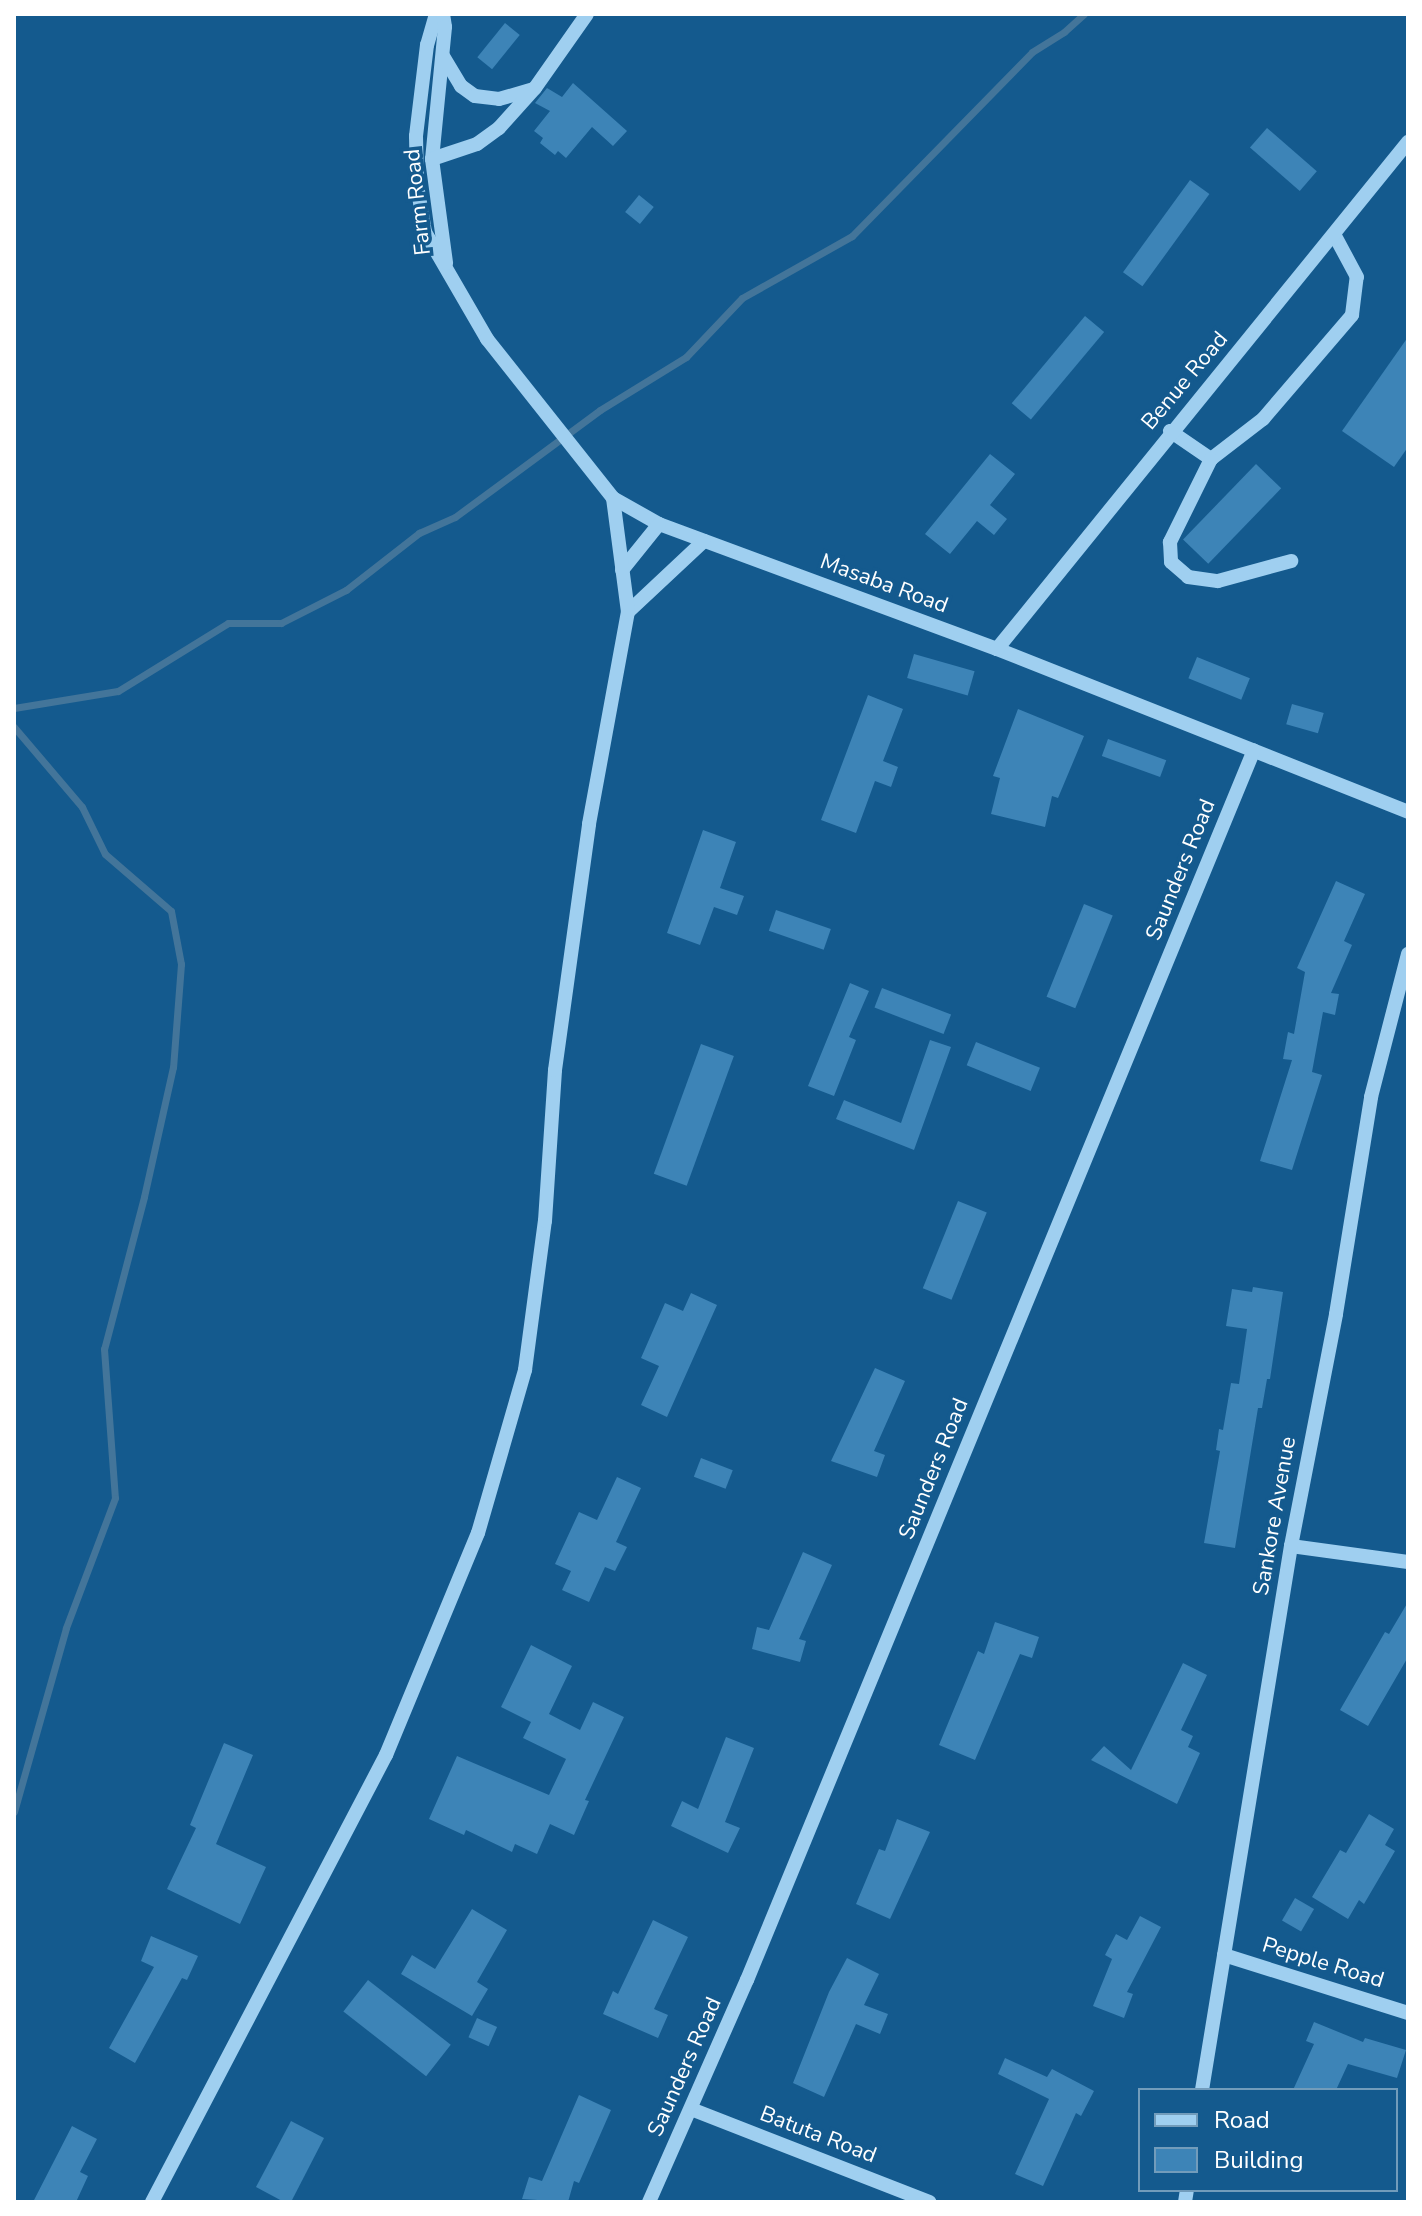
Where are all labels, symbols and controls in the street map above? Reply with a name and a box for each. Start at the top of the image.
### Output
street label: Farm Road [399,148,437,256]
street label: Benue Road [1136,327,1234,435]
street label: Masaba Road [817,549,951,619]
street label: Saunders Road [1141,796,1221,944]
street label: Saunders Road [894,1395,974,1543]
street label: Sankore Avenue [1248,1435,1302,1597]
street label: Pepple Road [1259,1932,1387,1994]
street label: Saunders Road [642,1993,728,2141]
legend [1138,2088,1398,2192]
street label: Batuta Road [756,2101,880,2169]
text: Road [1214,2104,1270,2136]
text: Building [1214,2144,1304,2176]

